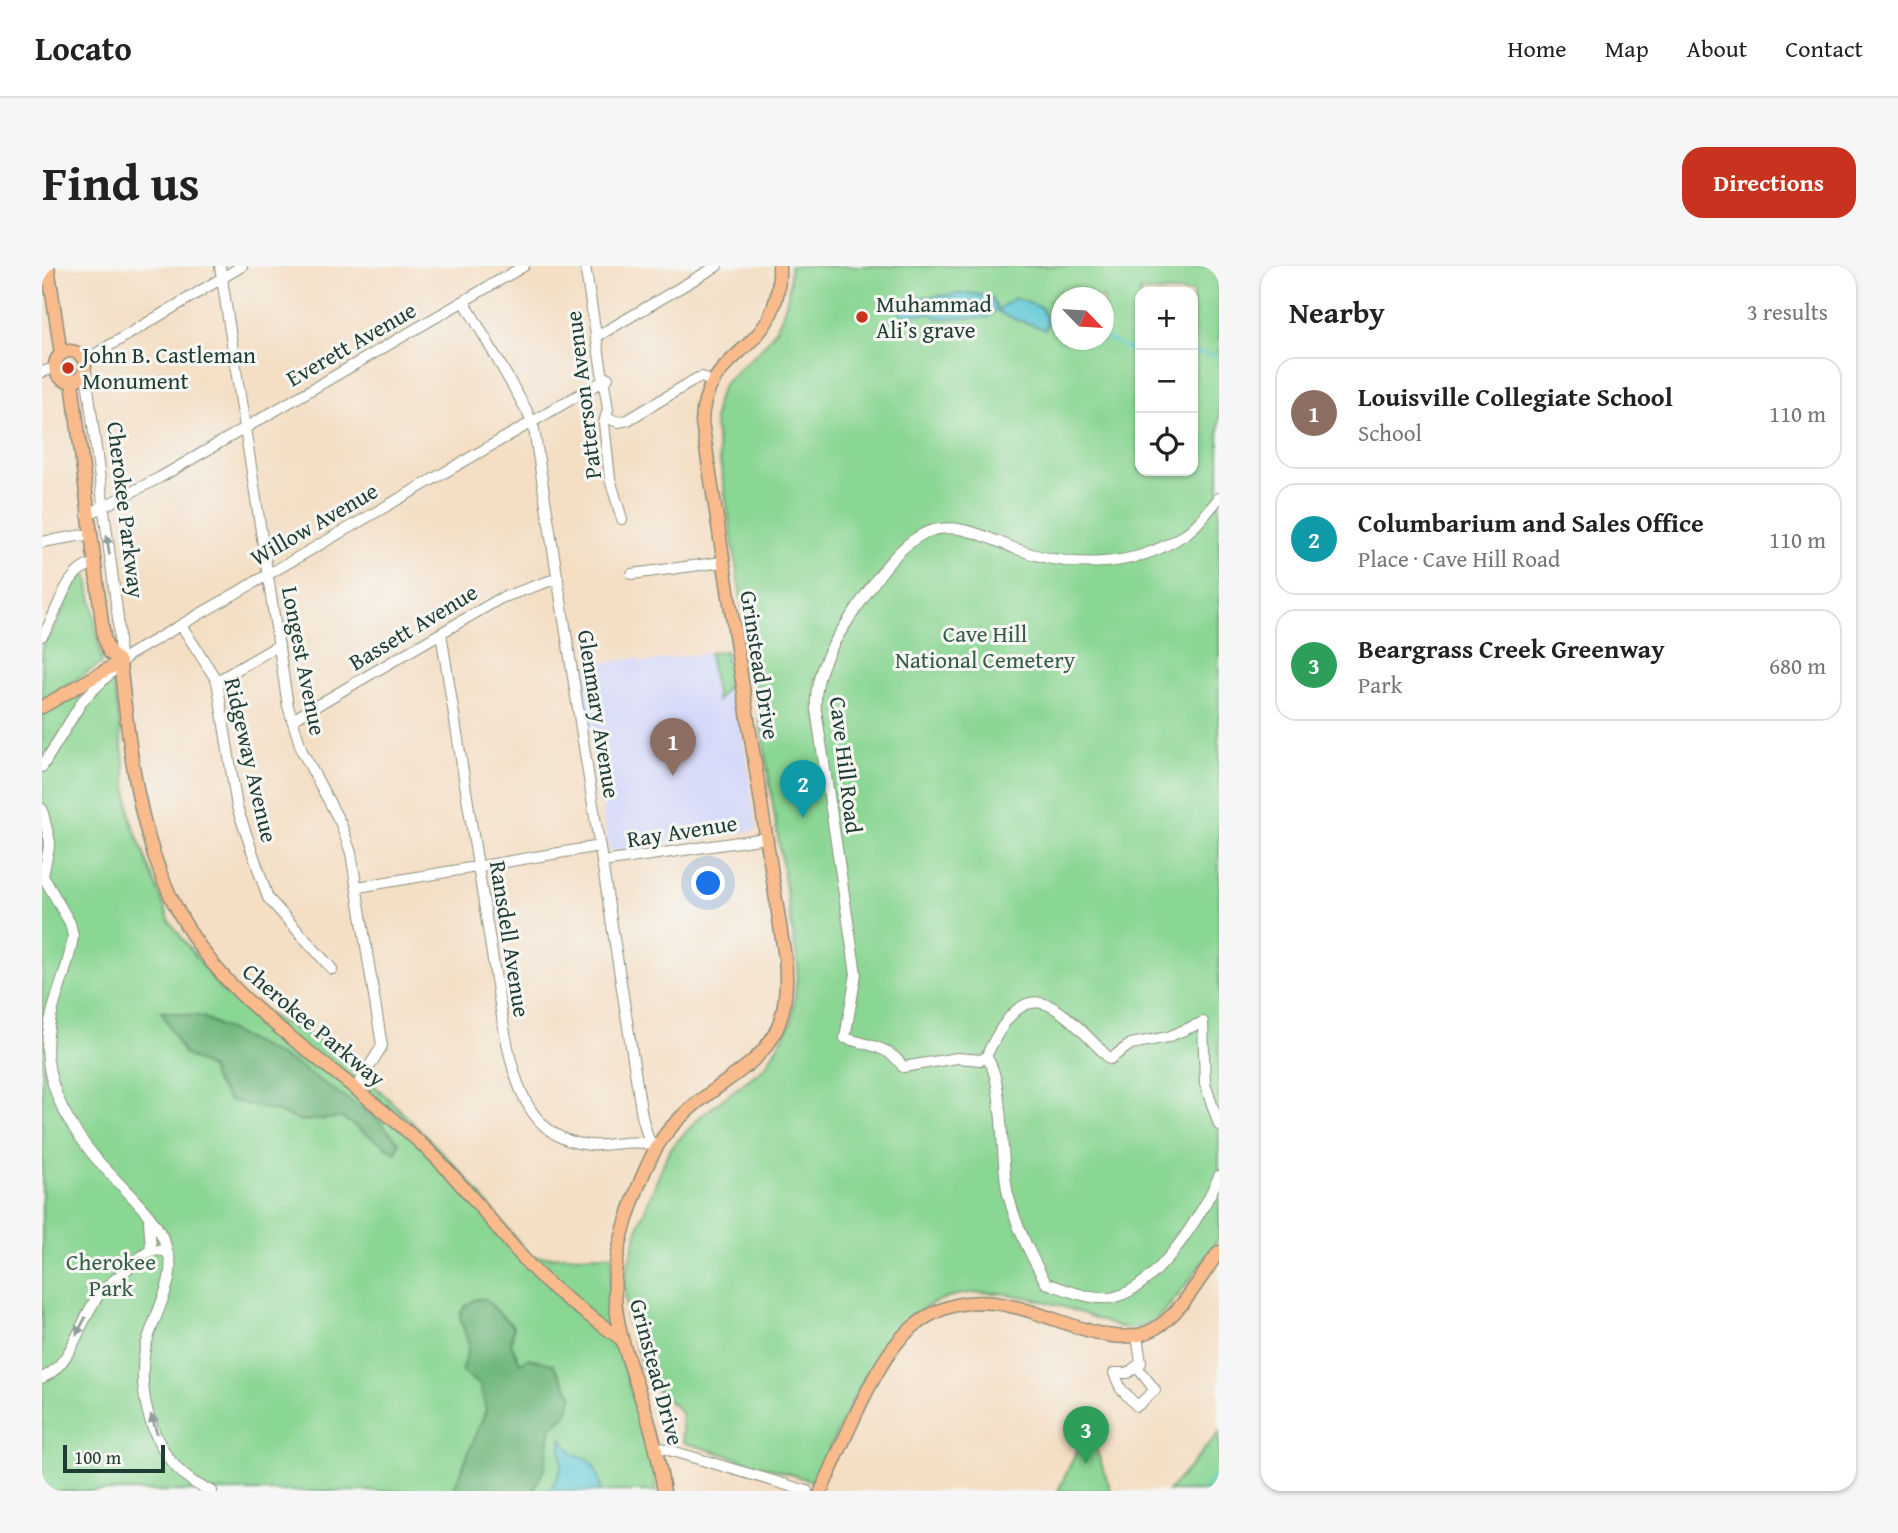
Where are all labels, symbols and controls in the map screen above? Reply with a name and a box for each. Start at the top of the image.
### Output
text: Locato [35,24,132,72]
text: Home [1508,31,1567,66]
text: Map [1605,31,1649,66]
text: About [1687,31,1747,66]
text: Contact [1785,31,1863,66]
text: Find us [42,146,200,218]
button: Directions [1682,147,1856,218]
place label: Muhammad Ali’s grave [876,287,993,346]
north arrow [1051,287,1114,350]
map controls [1135,287,1198,476]
button: + [1135,287,1198,350]
text: Nearby [1289,290,1385,334]
street label: Everett Avenue [280,293,422,394]
text: 3 results [1747,295,1828,328]
street label: Patterson Avenue [556,309,609,481]
marker: Muhammad Ali’s grave [854,309,870,325]
place label: John B. Castleman Monument [79,338,256,397]
button: − [1135,350,1198,413]
marker: John B. Castleman Monument [60,360,76,376]
text: Louisville Collegiate School [1358,377,1673,416]
text: 1 [1308,397,1320,430]
text: 110 m [1769,397,1826,430]
button: locate [1135,413,1198,476]
text: School [1358,416,1422,449]
street label: Cherokee Parkway [99,420,154,601]
street label: Willow Avenue [244,474,384,573]
text: Columbarium and Sales Office [1358,503,1704,542]
text: 2 [1308,523,1320,556]
text: 110 m [1769,523,1826,556]
one-way arrow [103,534,114,556]
text: Place · Cave Hill Road [1358,542,1560,575]
street label: Bassett Avenue [342,575,483,678]
street label: Longest Avenue [274,584,335,738]
street label: Grinstead Drive [732,588,789,742]
park label: Cave Hill National Cemetery [895,617,1076,676]
street label: Glenmary Avenue [570,627,629,800]
text: Beargrass Creek Greenway [1358,629,1664,668]
text: 3 [1308,649,1320,682]
text: 680 m [1769,649,1826,682]
text: Park [1358,668,1402,701]
street label: Ridgeway Avenue [216,674,286,846]
street label: Cave Hill Road [822,695,871,836]
pin: 1 [650,718,696,776]
pin: 2 [780,760,826,818]
street label: Ray Avenue [624,806,739,856]
street label: Ransdell Avenue [482,858,539,1019]
your location [691,866,725,900]
street label: Cherokee Parkway [236,955,393,1095]
park label: Cherokee Park [66,1245,156,1304]
street label: Grinstead Drive [622,1295,693,1449]
one-way arrow [75,1316,86,1336]
pin: 3 [1063,1406,1109,1464]
one-way arrow [148,1414,159,1435]
scale bar [63,1442,164,1474]
text: 100 m [74,1443,121,1471]

